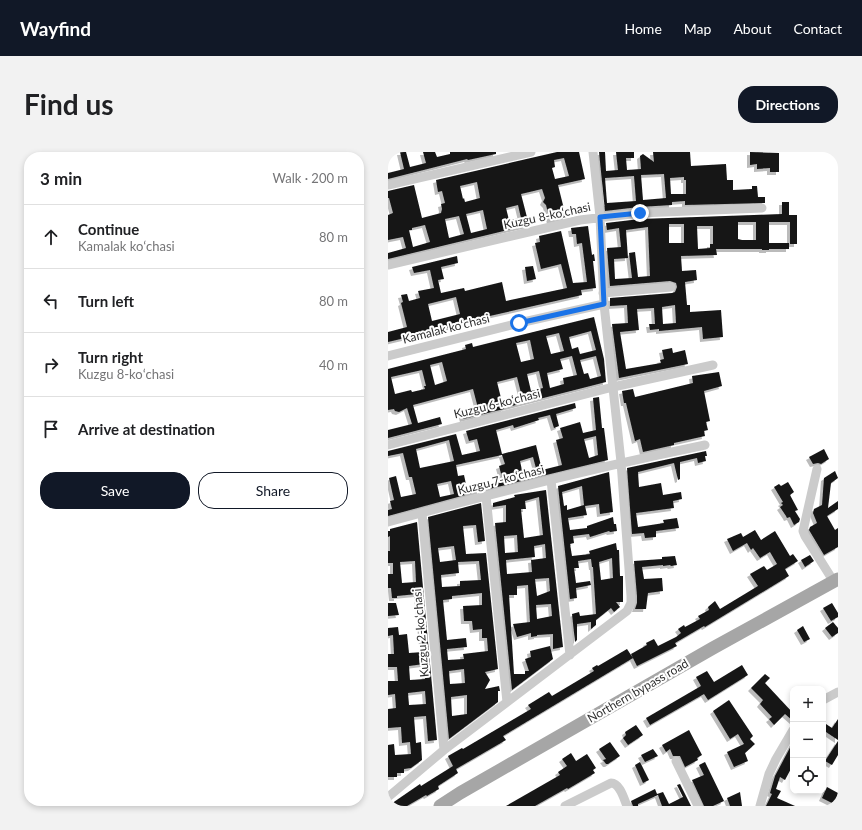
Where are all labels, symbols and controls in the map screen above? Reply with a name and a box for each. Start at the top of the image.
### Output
text: Wayfind [20,17,91,40]
text: Home [624,20,662,37]
text: Map [684,20,711,37]
text: About [733,20,771,37]
text: Contact [793,20,842,37]
button: Directions [738,86,838,123]
text: Find us [24,87,114,121]
text: 3 min [40,168,82,189]
text: Walk · 200 m [272,170,348,186]
street label: Kuzgu 8-koʻchasi [502,199,592,232]
route end [631,204,649,222]
text: Continue [78,220,139,238]
icon: ahead [40,226,62,248]
text: 80 m [319,229,348,245]
text: Kamalak koʻchasi [78,238,175,254]
icon: left [40,290,62,312]
text: Turn left [78,292,134,310]
text: 80 m [319,293,348,309]
street label: Kamalak koʻchasi [401,310,491,347]
route start [510,314,528,332]
text: Turn right [78,348,143,366]
icon: right [40,354,62,376]
text: 40 m [319,357,348,373]
text: Kuzgu 8-koʻchasi [78,366,174,382]
street label: Kuzgu 6-koʻchasi [452,385,542,422]
icon: arrive [40,418,62,440]
text: Arrive at destination [78,420,215,438]
street label: Kuzgu 7-koʻchasi [456,461,546,498]
button: Save [40,472,190,509]
button: Share [198,472,348,509]
street label: Kuzgu 2-koʻchasi [409,588,432,678]
street label: Northern bypass road [585,656,691,726]
map controls [790,686,826,794]
button: + [790,686,826,722]
button: − [790,722,826,758]
button: locate [790,758,826,794]

